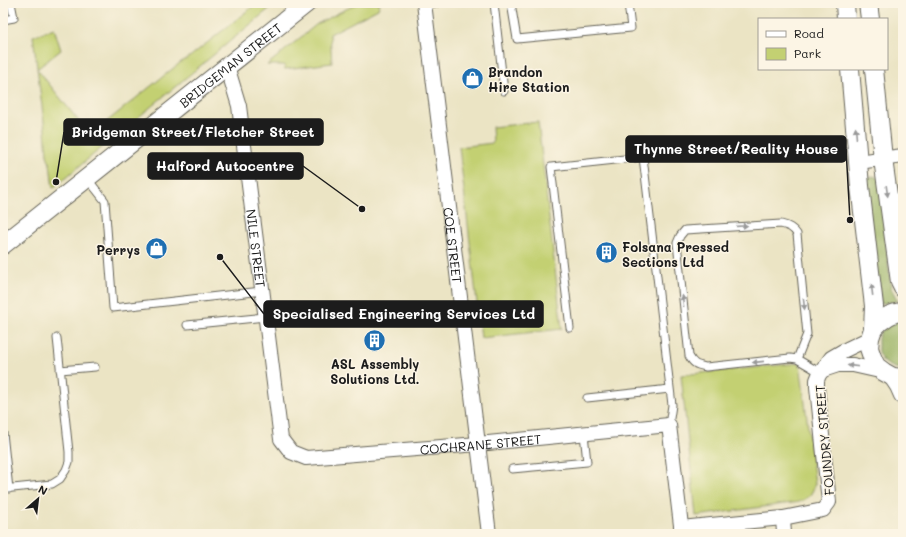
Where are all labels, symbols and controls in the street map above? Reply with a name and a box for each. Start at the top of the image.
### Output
street label: BRIDGEMAN STREET [175,18,285,110]
legend [758,18,888,70]
text: Road [794,25,824,41]
text: Park [794,45,821,61]
place label: Brandon Hire Station [488,63,569,95]
shop icon: Brandon Hire Station [460,65,486,91]
callout: Bridgeman Street/Fletcher Street [64,119,323,145]
text: Bridgeman Street/Fletcher Street [72,122,314,141]
one-way arrow [852,127,859,139]
callout: Thynne Street/Reality House [626,136,846,162]
text: Thynne Street/Reality House [634,139,838,158]
callout: Halford Autocentre [148,153,303,179]
text: Halford Autocentre [156,156,294,175]
one-way arrow [884,185,890,197]
street label: COE STREET [441,206,467,284]
street label: NILE STREET [244,208,270,288]
one-way arrow [736,223,748,230]
shop icon: Perrys [143,236,169,262]
place label: Folsana Pressed Sections Ltd [622,238,729,270]
building icon: Folsana Pressed Sections Ltd [593,240,619,266]
place label: Perrys [96,241,140,259]
one-way arrow [869,284,875,296]
one-way arrow [680,295,686,307]
one-way arrow [801,298,808,310]
callout: Specialised Engineering Services Ltd [264,301,543,327]
text: Specialised Engineering Services Ltd [273,304,535,323]
building icon: ASL Assembly Solutions Ltd. [362,328,388,354]
place label: ASL Assembly Solutions Ltd. [330,355,420,387]
one-way arrow [752,358,764,365]
one-way arrow [847,363,860,369]
street label: FOUNDRY STREET [811,384,837,496]
street label: COCHRANE STREET [419,429,542,457]
north arrow [18,479,58,519]
text: N [36,481,50,498]

